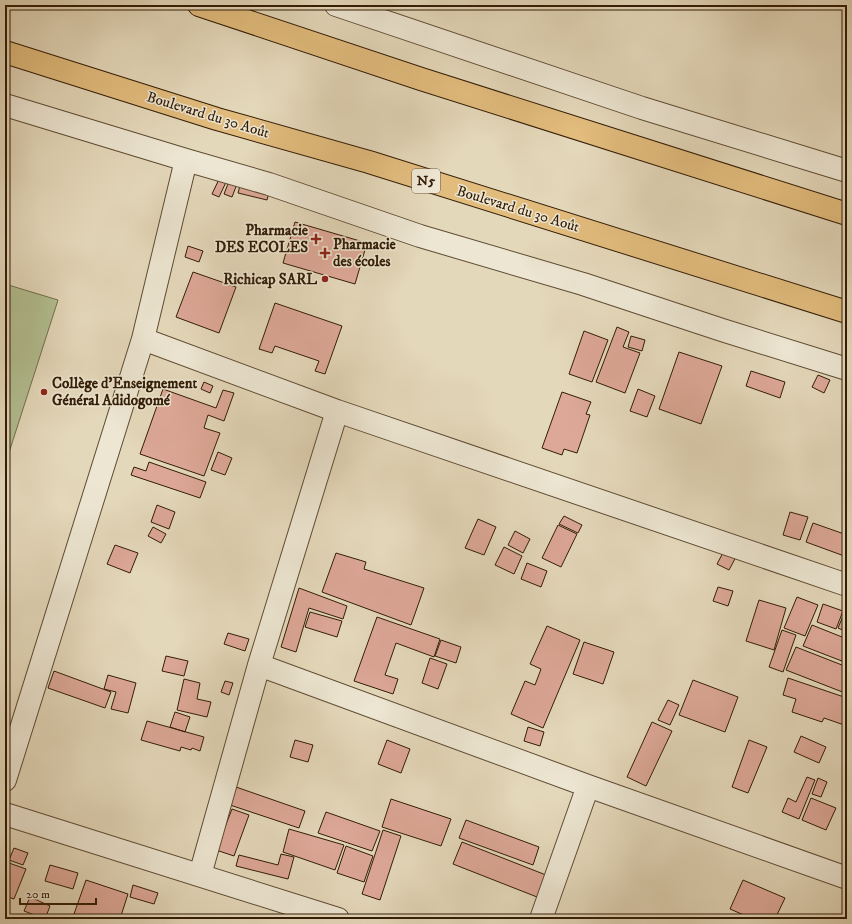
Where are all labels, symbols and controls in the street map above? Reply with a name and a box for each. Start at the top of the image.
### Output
street label: Boulevard du 30 Août [144,87,272,143]
road number: N5 [412,169,440,193]
street label: Boulevard du 30 Août [454,181,582,237]
place label: Pharmacie DES ECOLES [215,221,309,257]
marker: Pharmacie DES ECOLES [311,234,321,244]
place label: Pharmacie des écoles [333,235,396,271]
marker: Pharmacie des écoles [320,248,330,258]
place label: Richicap SARL [223,270,317,289]
marker: Richicap SARL [320,274,330,284]
place label: Collège d'Enseignement Général Adidogomé [52,374,197,410]
marker: Collège d'Enseignement Général Adidogomé [39,387,49,397]
scale bar [20,880,96,906]
text: 20 m [26,887,50,902]

